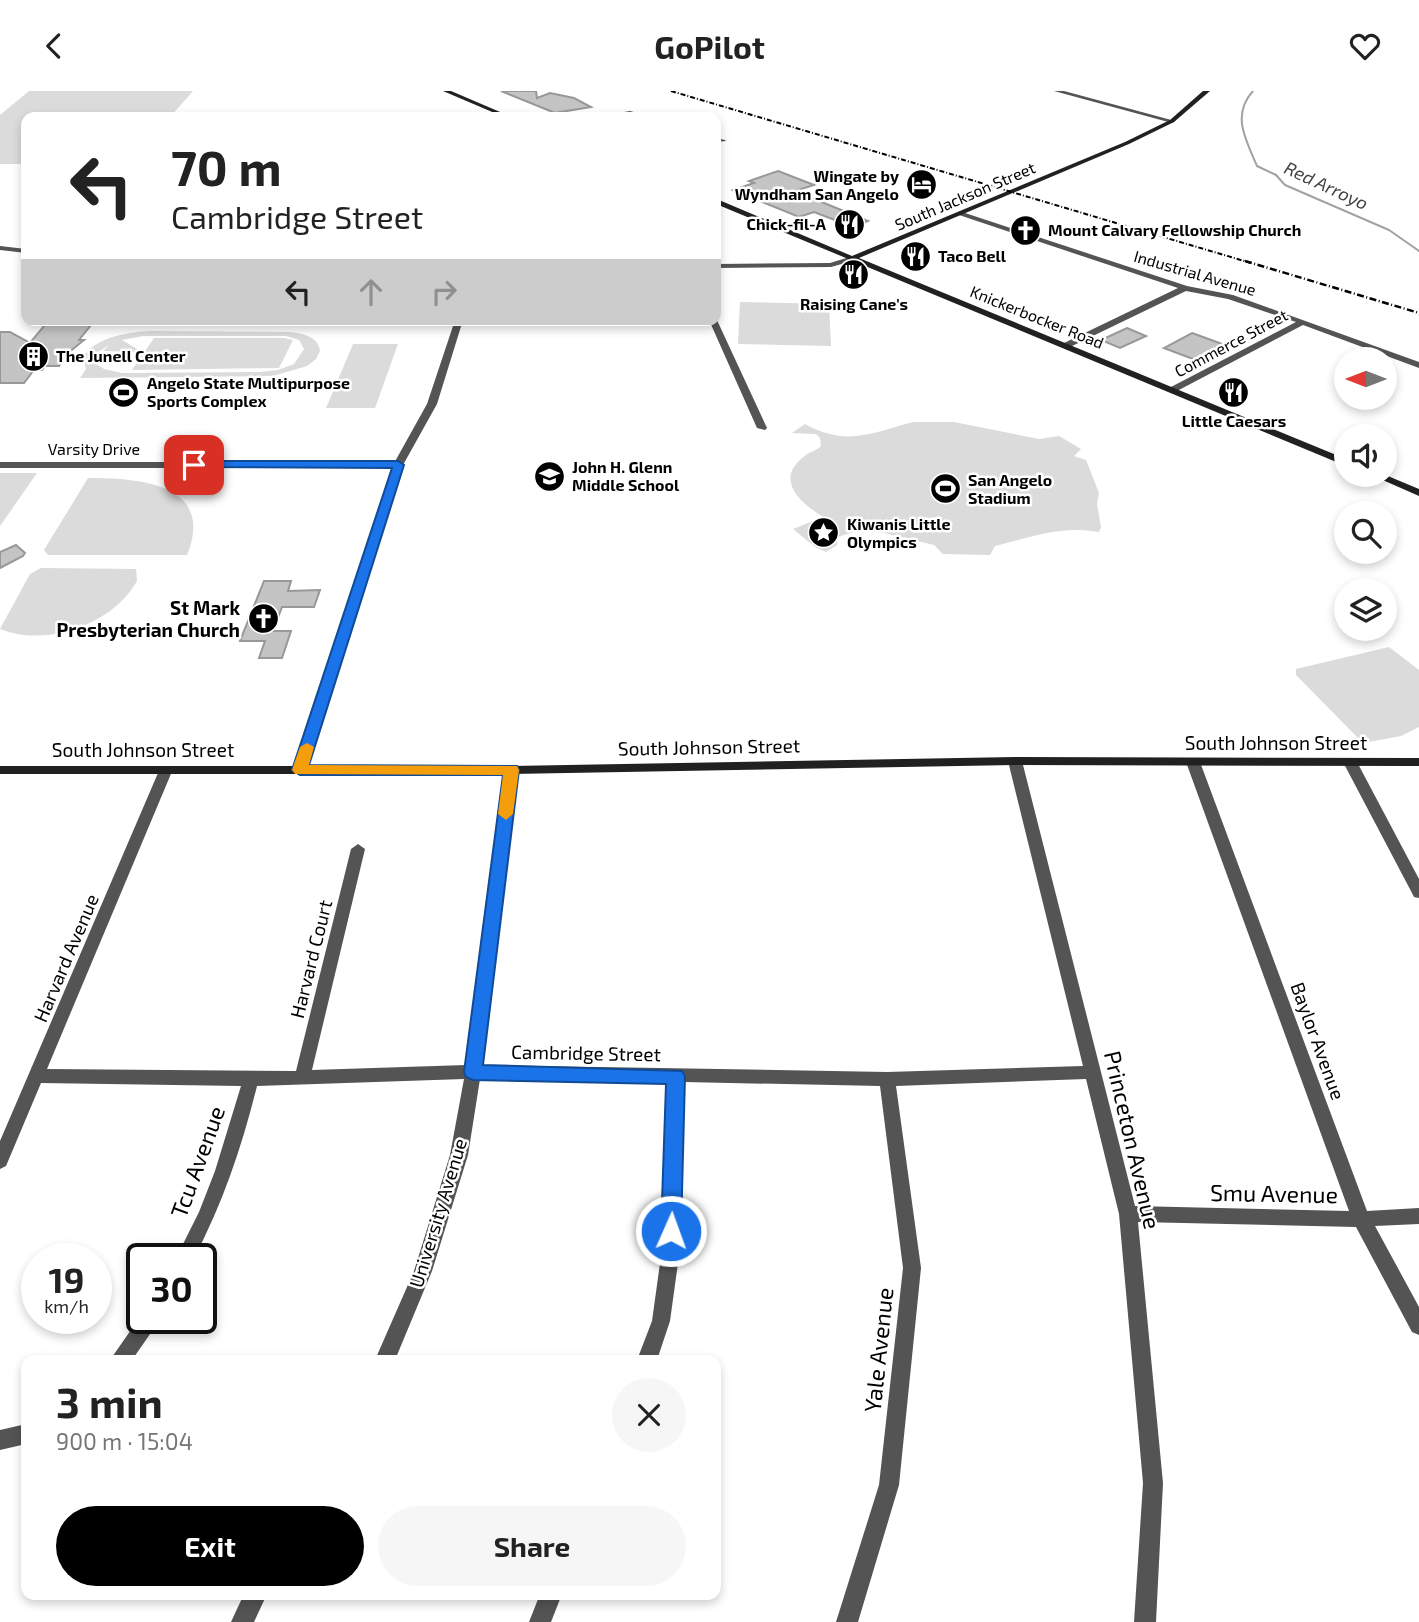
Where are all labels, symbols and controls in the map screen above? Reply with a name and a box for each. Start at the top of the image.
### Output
icon: back [35,27,73,65]
text: GoPilot [654,27,765,65]
icon: heart [1346,27,1384,65]
text: 70 m [171,137,282,196]
icon: left [56,140,147,231]
water label: Red Arroyo [1281,156,1372,214]
street label: South Jackson Street [892,157,1038,234]
place label: Wingate by Wyndham San Angelo [735,166,899,204]
hotel icon: Wingate by Wyndham San Angelo [905,168,939,202]
text: Cambridge Street [171,197,423,235]
restaurant icon: Chick-fil-A [832,207,866,241]
church icon: Mount Calvary Fellowship Church [1008,213,1042,247]
place label: Chick-fil-A [747,214,827,233]
place label: Mount Calvary Fellowship Church [1048,220,1301,240]
restaurant icon: Taco Bell [898,239,932,273]
place label: Taco Bell [938,246,1007,265]
street label: Industrial Avenue [1132,246,1258,299]
restaurant icon: Raising Cane's [837,258,871,292]
icon: left [279,273,317,311]
icon: ahead [352,273,390,311]
icon: right [425,273,463,311]
street label: Knickerbocker Road [968,281,1107,352]
place label: Raising Cane's [800,294,908,313]
street label: Commerce Street [1171,305,1291,380]
building icon: The Junell Center [16,339,50,373]
place label: The Junell Center [56,346,186,365]
north arrow [1334,347,1396,409]
map controls [1334,347,1397,641]
place label: Angelo State Multipurpose Sports Complex [147,373,350,410]
sports icon: Angelo State Multipurpose Sports Complex [107,375,141,409]
restaurant icon: Little Caesars [1217,375,1251,409]
place label: Little Caesars [1182,411,1286,430]
button: sound [1334,424,1397,487]
pin [164,435,224,495]
street label: Varsity Drive [48,439,140,458]
icon: arrive [175,446,213,484]
place label: John H. Glenn Middle School [572,457,680,494]
school or university icon: John H. Glenn Middle School [532,459,566,493]
place label: San Angelo Stadium [968,470,1052,507]
sports icon: San Angelo Stadium [928,472,962,506]
button: search [1334,501,1397,564]
place label: Kiwanis Little Olympics [847,514,951,552]
place icon: Kiwanis Little Olympics [807,516,841,550]
button: layers [1334,578,1397,641]
place label: St Mark Presbyterian Church [56,596,240,642]
church icon: St Mark Presbyterian Church [246,602,280,636]
street label: South Johnson Street [1185,731,1367,754]
street label: South Johnson Street [618,733,800,760]
street label: South Johnson Street [52,738,234,761]
street label: Harvard Avenue [28,890,103,1025]
street label: Harvard Court [285,897,336,1020]
street label: Baylor Avenue [1287,979,1350,1103]
street label: Cambridge Street [511,1040,661,1065]
street label: Princeton Avenue [1099,1048,1167,1232]
street label: Tcu Avenue [164,1102,230,1221]
street label: University Avenue [404,1135,471,1290]
street label: Smu Avenue [1210,1178,1338,1208]
position arrow [634,1194,708,1268]
speed limit sign: 30 [126,1243,217,1334]
text: 19 [49,1258,84,1300]
street label: Yale Avenue [858,1286,898,1414]
text: km/h [44,1295,89,1317]
text: 3 min [56,1376,163,1426]
button: close [612,1378,686,1452]
text: 900 m · 15:04 [56,1427,193,1455]
button: Exit [56,1506,364,1586]
button: Share [378,1506,686,1586]

